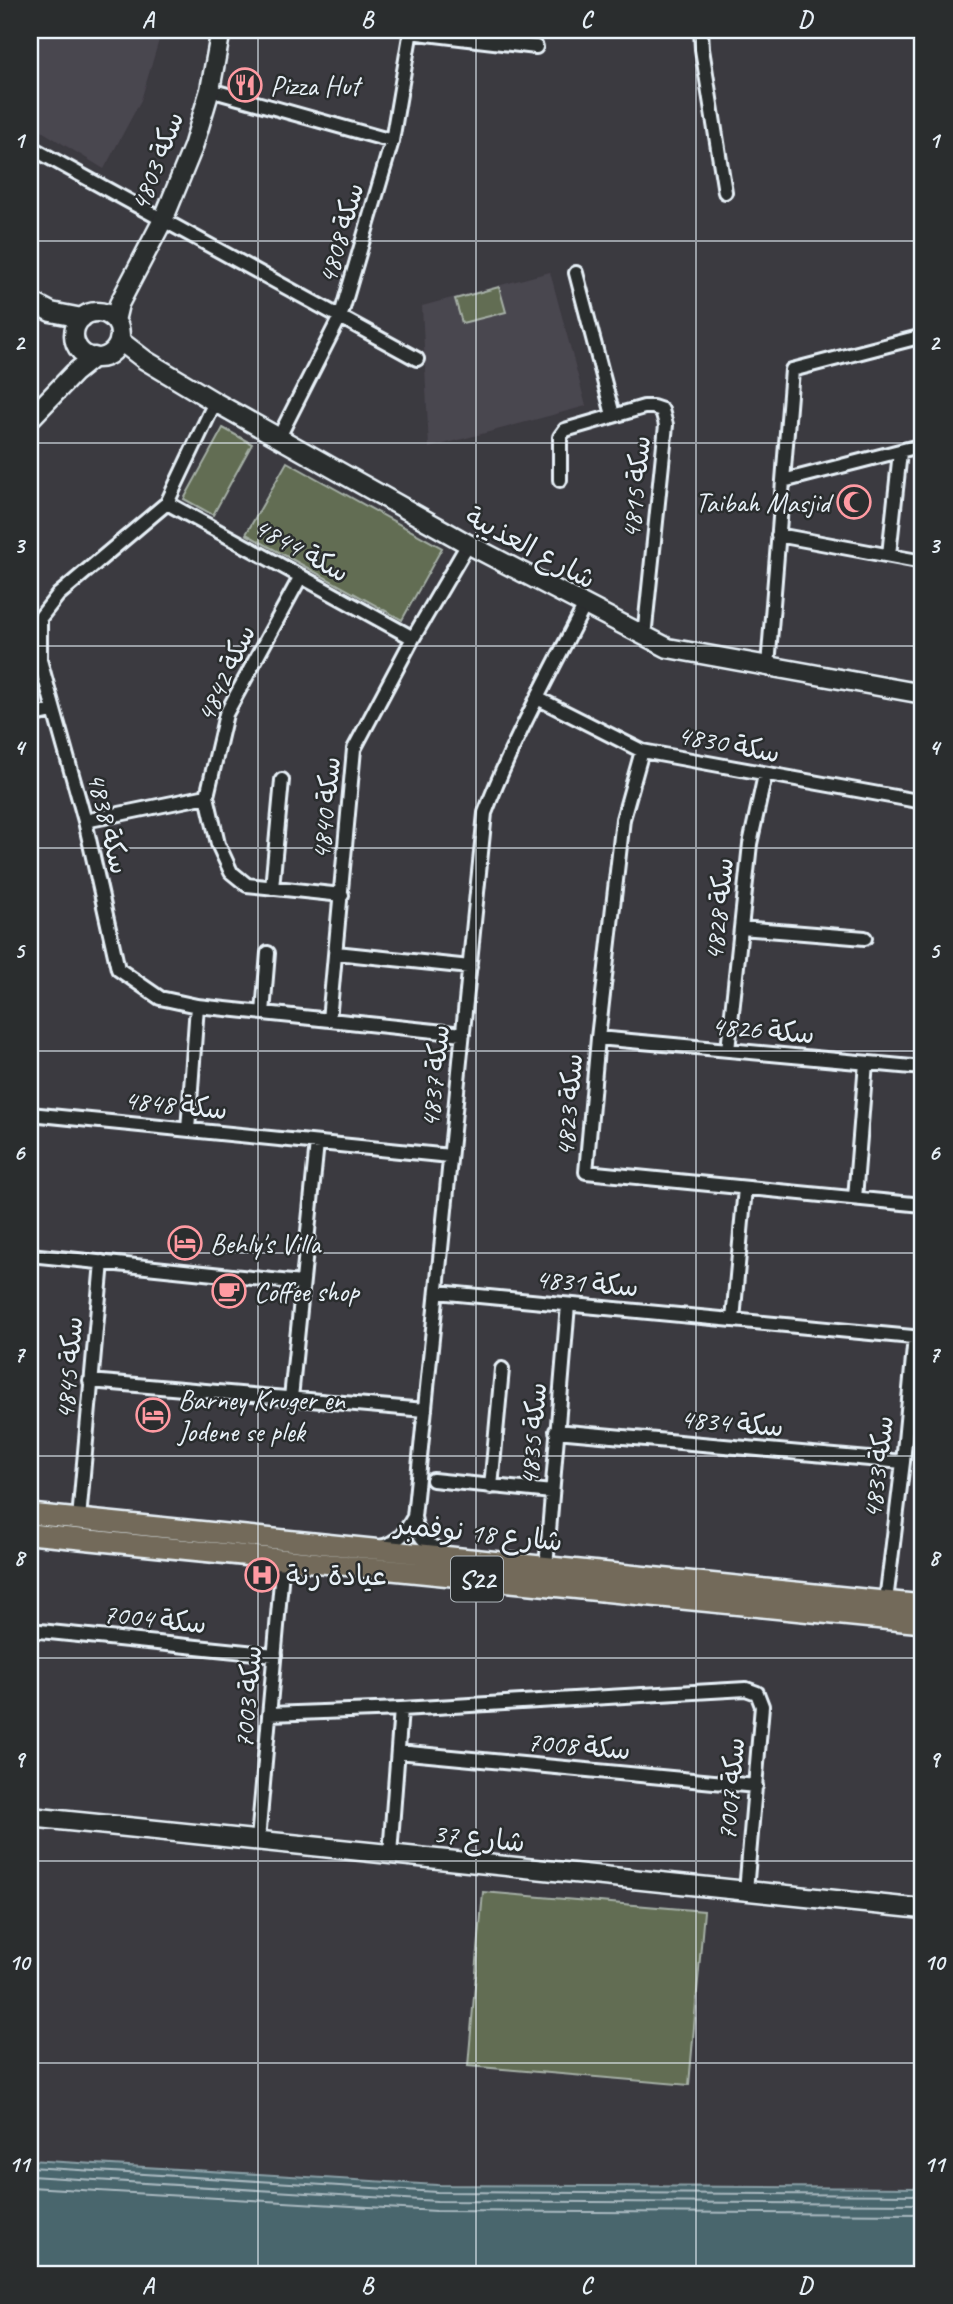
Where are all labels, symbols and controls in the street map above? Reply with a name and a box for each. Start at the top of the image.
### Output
text: A [142,5,156,34]
text: B [361,5,375,34]
text: C [581,5,595,34]
text: D [798,5,814,34]
restaurant icon: Pizza Hut [226,66,264,104]
place label: Pizza Hut [270,68,363,103]
street label: سكة 4803 [122,106,191,216]
text: 1 [14,126,27,155]
text: 1 [929,126,942,155]
street label: سكة 4808 [309,178,372,288]
text: 2 [14,328,27,357]
text: 2 [929,328,942,357]
street label: سكة 4815 [613,434,658,541]
mosque icon: Taibah Masjid [835,483,873,521]
place label: Taibah Masjid [695,485,834,520]
street label: شارع العذيبة [459,499,602,598]
street label: سكة 4844 [248,509,356,590]
text: 3 [14,531,27,560]
text: 3 [929,531,942,560]
street label: سكة 4842 [188,619,263,728]
street label: سكة 4830 [675,716,783,771]
text: 4 [14,733,27,762]
text: 4 [929,733,942,762]
street label: سكة 4840 [303,755,348,862]
street label: سكة 4838 [79,769,138,878]
street label: سكة 4828 [696,856,741,963]
text: 5 [14,936,26,965]
text: 5 [929,936,941,965]
street label: سكة 4826 [710,1008,816,1051]
street label: سكة 4837 [412,1023,457,1130]
street label: سكة 4823 [547,1052,590,1158]
street label: سكة 4848 [122,1082,229,1127]
text: 6 [14,1138,27,1167]
text: 6 [929,1138,942,1167]
hotel icon: Behly's Villa [166,1224,204,1262]
place label: Behly's Villa [210,1226,322,1261]
street label: سكة 4831 [534,1261,640,1304]
cafe icon: Coffee shop [210,1272,248,1310]
place label: Coffee shop [254,1274,361,1309]
street label: سكة 4845 [47,1315,90,1421]
text: 7 [14,1340,27,1369]
text: 7 [929,1340,942,1369]
street label: سكة 4835 [511,1381,554,1487]
place label: Barney Kruger en Jodene se plek [176,1382,346,1449]
hotel icon: Barney Kruger en Jodene se plek [134,1396,172,1434]
street label: سكة 4834 [679,1401,785,1444]
street label: سكة 4833 [854,1413,901,1521]
street label: شارع 18 نوفمبر [391,1506,564,1561]
text: 8 [14,1543,27,1572]
text: 8 [929,1543,942,1572]
hospital icon: عيادة رنة [243,1556,281,1594]
road number: S22 [451,1556,503,1602]
place label: عيادة رنة [286,1558,387,1593]
street label: سكة 7004 [101,1596,208,1641]
street label: سكة 7003 [226,1644,269,1750]
street label: سكة 7008 [526,1724,632,1767]
street label: سكة 7007 [709,1736,752,1842]
text: 9 [14,1745,27,1774]
text: 9 [929,1745,942,1774]
street label: شارع 37 [431,1815,527,1862]
text: 10 [9,1948,32,1977]
text: 10 [924,1948,947,1977]
text: 11 [9,2150,32,2179]
text: 11 [924,2150,947,2179]
text: A [142,2271,156,2300]
text: B [361,2271,375,2300]
text: C [581,2271,595,2300]
text: D [798,2271,814,2300]

